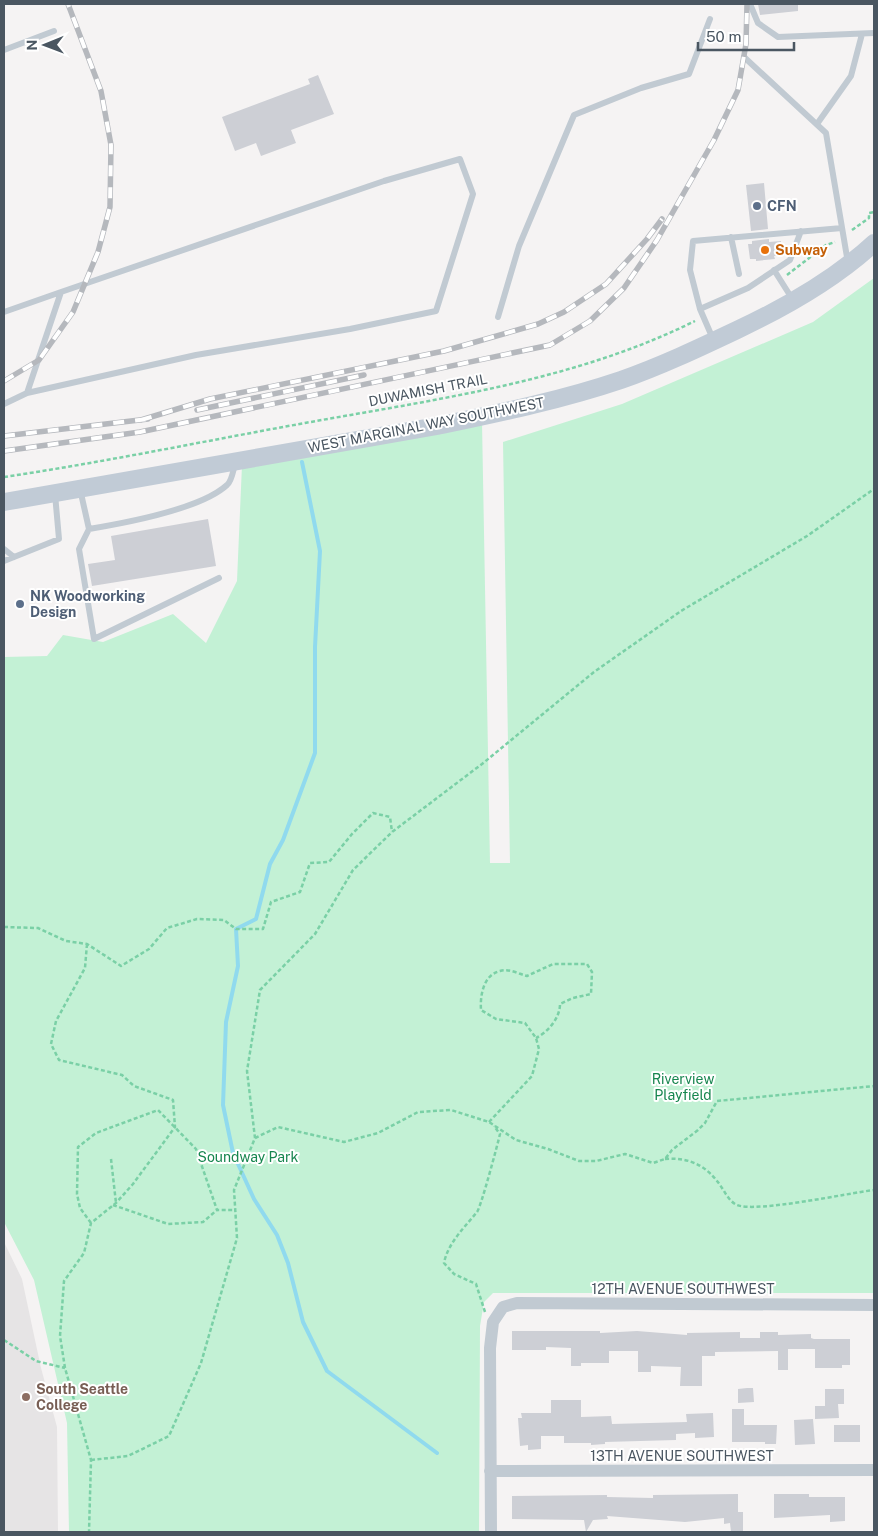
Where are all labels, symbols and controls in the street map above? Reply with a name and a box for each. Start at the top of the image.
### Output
north arrow [20,20,70,70]
scale bar [698,20,794,52]
text: 50 m [706,28,741,45]
text: N [24,40,40,51]
place label: CFN [767,198,797,214]
marker: CFN [751,200,763,212]
place label: Subway [775,242,828,258]
marker: Subway [759,244,771,256]
street label: DUWAMISH TRAIL [367,371,489,409]
street label: WEST MARGINAL WAY SOUTHWEST [306,394,546,456]
place label: NK Woodworking Design [30,588,145,620]
marker: NK Woodworking Design [14,598,26,610]
park label: Riverview Playfield [652,1071,714,1103]
park label: Soundway Park [198,1149,299,1165]
street label: 12TH AVENUE SOUTHWEST [591,1281,775,1297]
place label: South Seattle College [36,1381,128,1413]
marker: South Seattle College [20,1391,32,1403]
street label: 13TH AVENUE SOUTHWEST [590,1448,774,1464]

